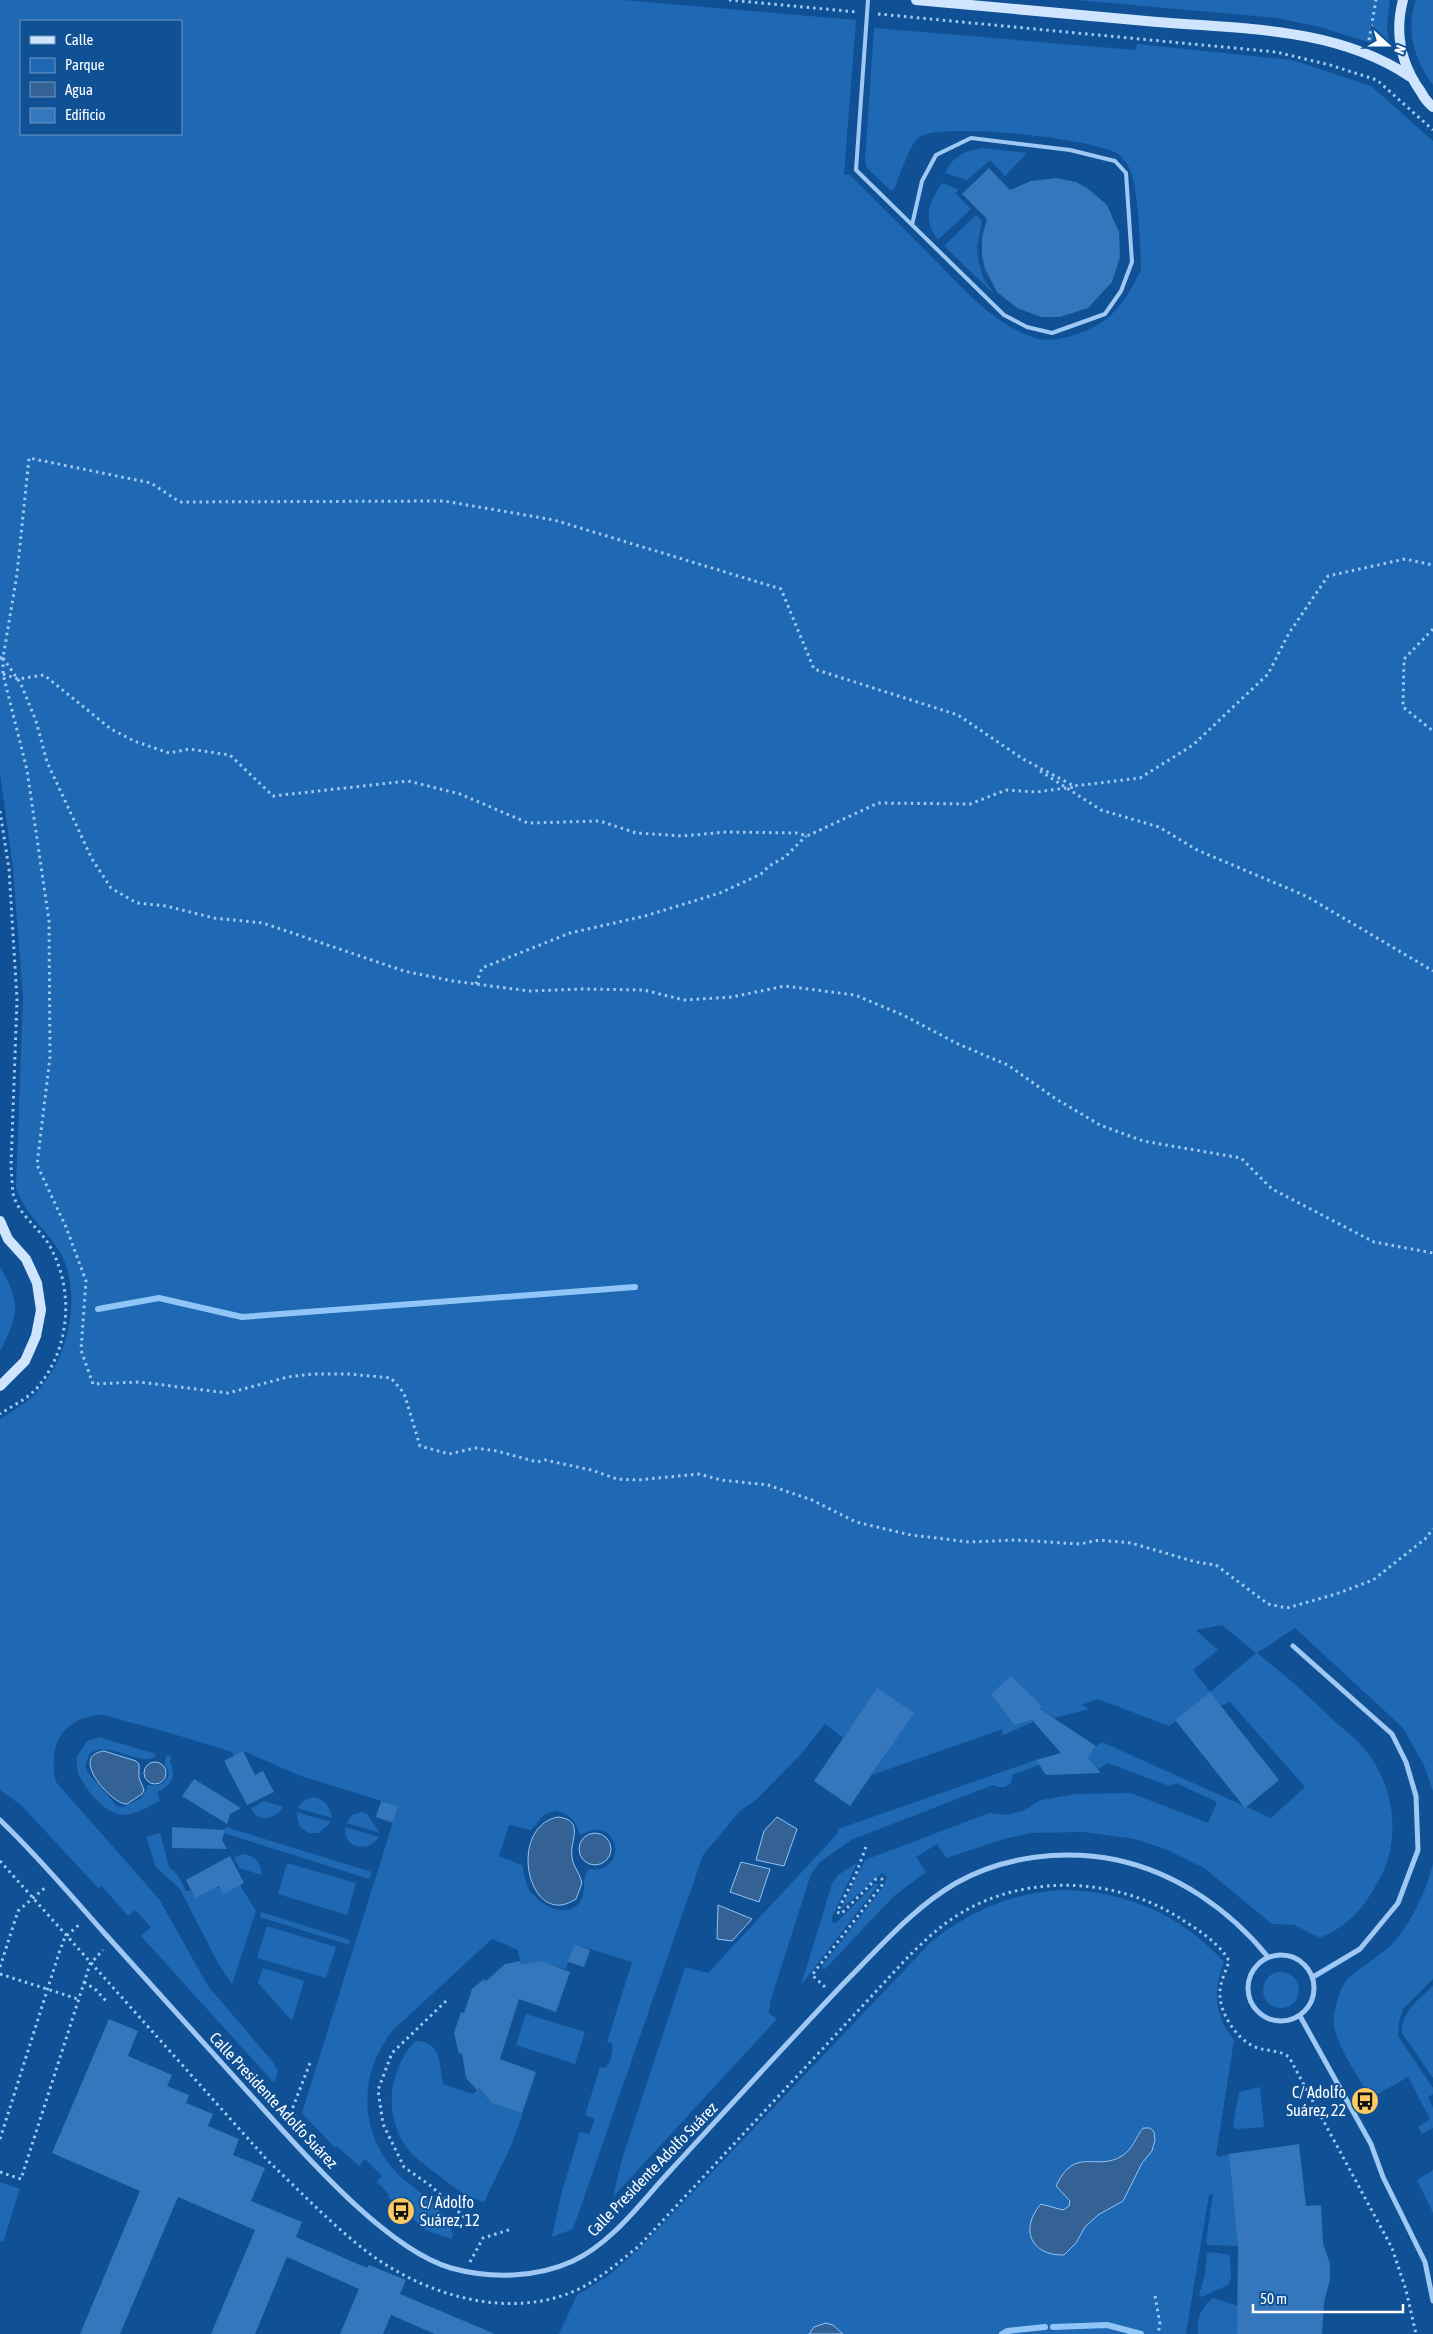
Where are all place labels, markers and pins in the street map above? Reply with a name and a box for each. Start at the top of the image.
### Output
place label: C/ Adolfo Suárez, 22 [1286,2083,1346,2119]
bus stop icon: C/ Adolfo Suárez, 22 [1350,2086,1380,2116]
place label: C/ Adolfo Suárez, 12 [420,2193,480,2229]
bus stop icon: C/ Adolfo Suárez, 12 [386,2196,416,2226]

